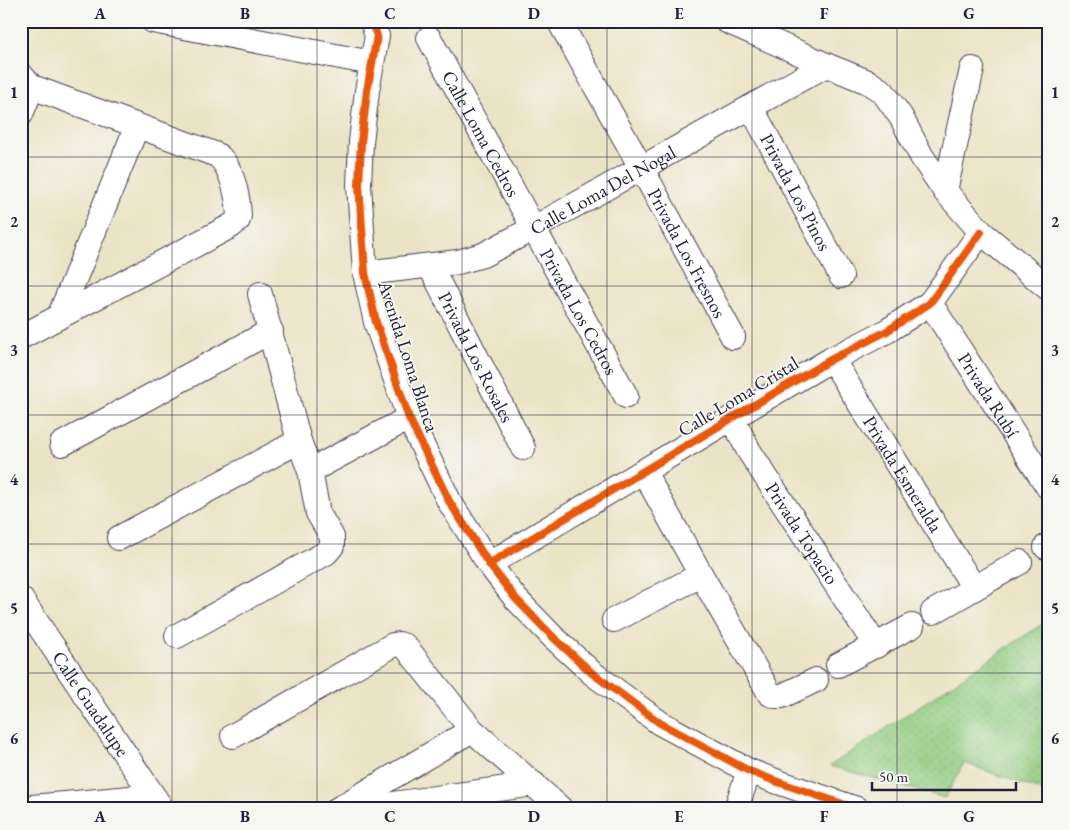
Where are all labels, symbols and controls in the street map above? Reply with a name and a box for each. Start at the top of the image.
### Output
text: A [93,3,106,24]
text: B [240,3,250,24]
text: C [384,3,396,24]
text: D [528,3,540,24]
text: E [674,3,684,24]
text: F [820,3,829,24]
text: G [963,3,975,24]
street label: Calle Loma Cedros [436,66,526,201]
text: 1 [10,82,18,103]
text: 1 [1051,82,1059,103]
street label: Privada Los Pinos [754,129,837,255]
street label: Calle Loma Del Nogal [526,139,681,241]
street label: Privada Los Fresnos [642,184,732,322]
text: 2 [10,211,19,232]
text: 2 [1051,211,1060,232]
street label: Privada Los Cedros [534,244,624,379]
street label: Avenida Loma Blanca [372,276,445,435]
street label: Privada Los Rosales [432,287,520,427]
text: 3 [10,340,18,361]
text: 3 [1051,340,1059,361]
street label: Privada Rubí [952,348,1025,443]
street label: Calle Loma Cristal [673,350,804,442]
street label: Privada Esmeralda [857,411,949,537]
text: 4 [10,469,19,490]
text: 4 [1051,469,1060,490]
street label: Privada Topacio [760,477,844,589]
text: 5 [10,598,18,619]
text: 5 [1051,598,1059,619]
street label: Calle Guadalupe [46,646,135,762]
text: 6 [10,728,19,749]
text: 6 [1051,728,1060,749]
scale bar [872,760,1015,792]
text: 50 m [879,767,908,786]
text: A [93,806,106,827]
text: B [240,806,250,827]
text: C [384,806,396,827]
text: D [528,806,540,827]
text: E [674,806,684,827]
text: F [820,806,829,827]
text: G [963,806,975,827]

